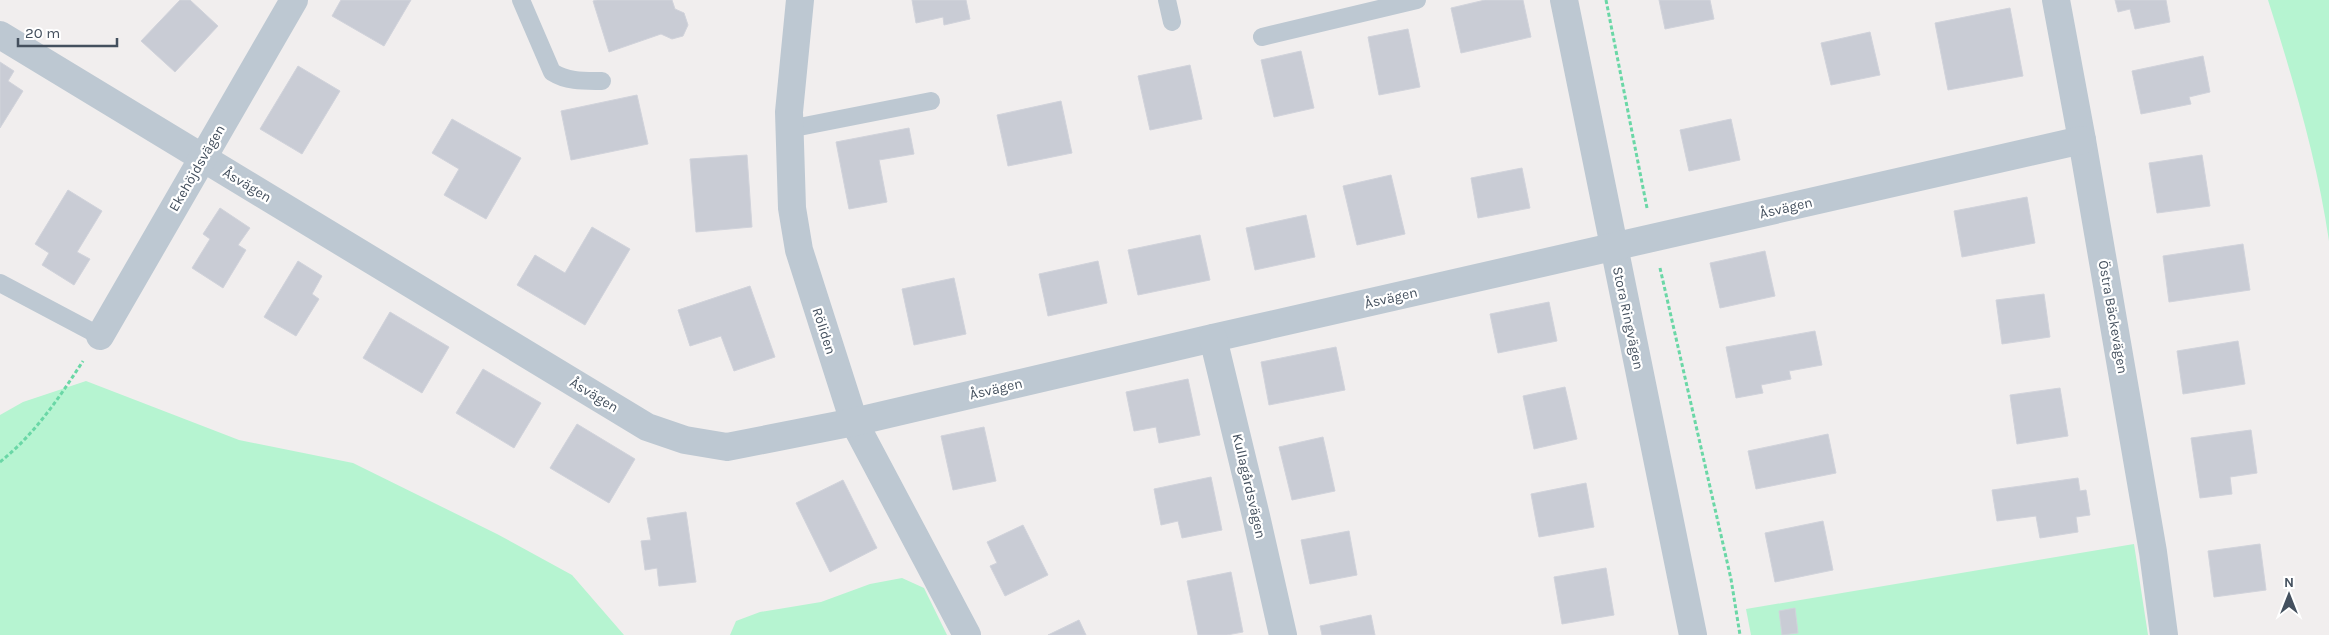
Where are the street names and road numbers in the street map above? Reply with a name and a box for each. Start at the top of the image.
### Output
street label: Ekehöjdsvägen [165,122,229,214]
street label: Åsvägen [220,164,274,206]
street label: Åsvägen [1758,194,1814,222]
street label: Östra Bäckevägen [2095,259,2131,375]
street label: Stora Ringvägen [1609,265,1647,371]
street label: Åsvägen [1363,284,1419,312]
street label: Röliden [808,305,840,357]
street label: Åsvägen [567,374,621,416]
street label: Åsvägen [968,375,1024,403]
street label: Kullagårdsvägen [1229,432,1269,540]

